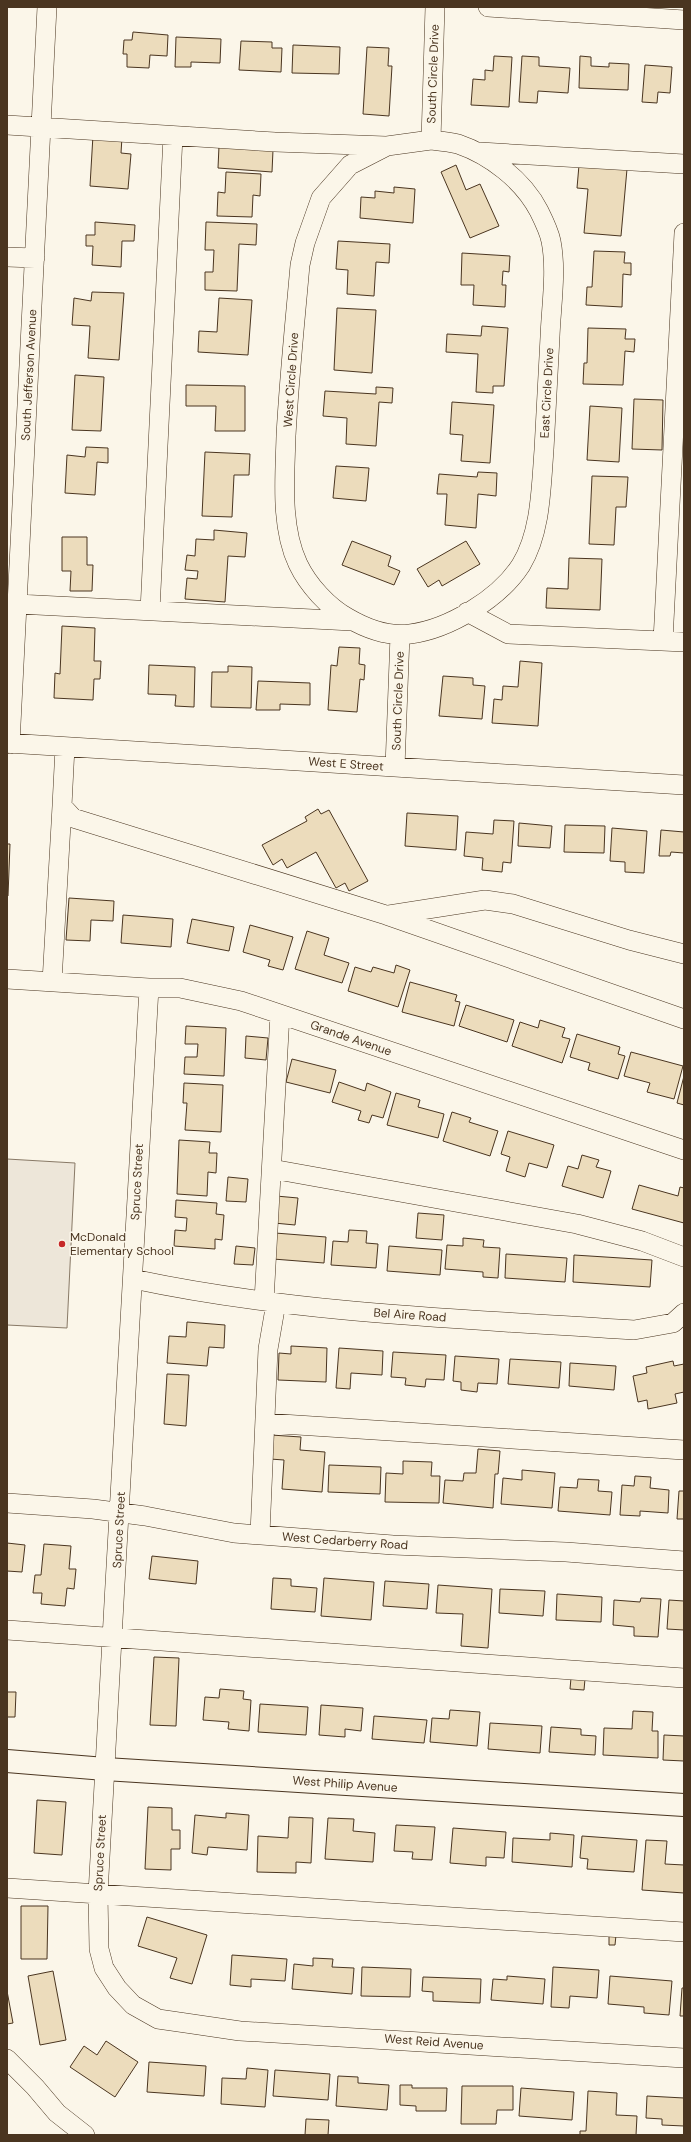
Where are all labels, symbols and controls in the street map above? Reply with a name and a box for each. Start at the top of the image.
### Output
street label: South Circle Drive [423,24,443,124]
street label: South Jefferson Avenue [18,309,40,441]
street label: West Circle Drive [280,332,302,428]
street label: East Circle Drive [537,347,557,439]
street label: South Circle Drive [388,651,408,751]
street label: West E Street [308,753,384,775]
street label: Grande Avenue [308,1017,394,1060]
street label: Spruce Street [127,1143,147,1221]
place label: McDonald Elementary School [70,1229,174,1259]
marker: McDonald Elementary School [57,1239,67,1249]
street label: Bel Aire Road [373,1304,447,1326]
street label: Spruce Street [109,1491,129,1569]
street label: West Cedarberry Road [281,1529,409,1553]
street label: West Philip Avenue [292,1772,398,1796]
street label: Spruce Street [90,1814,110,1892]
street label: West Reid Avenue [384,2031,484,2053]

